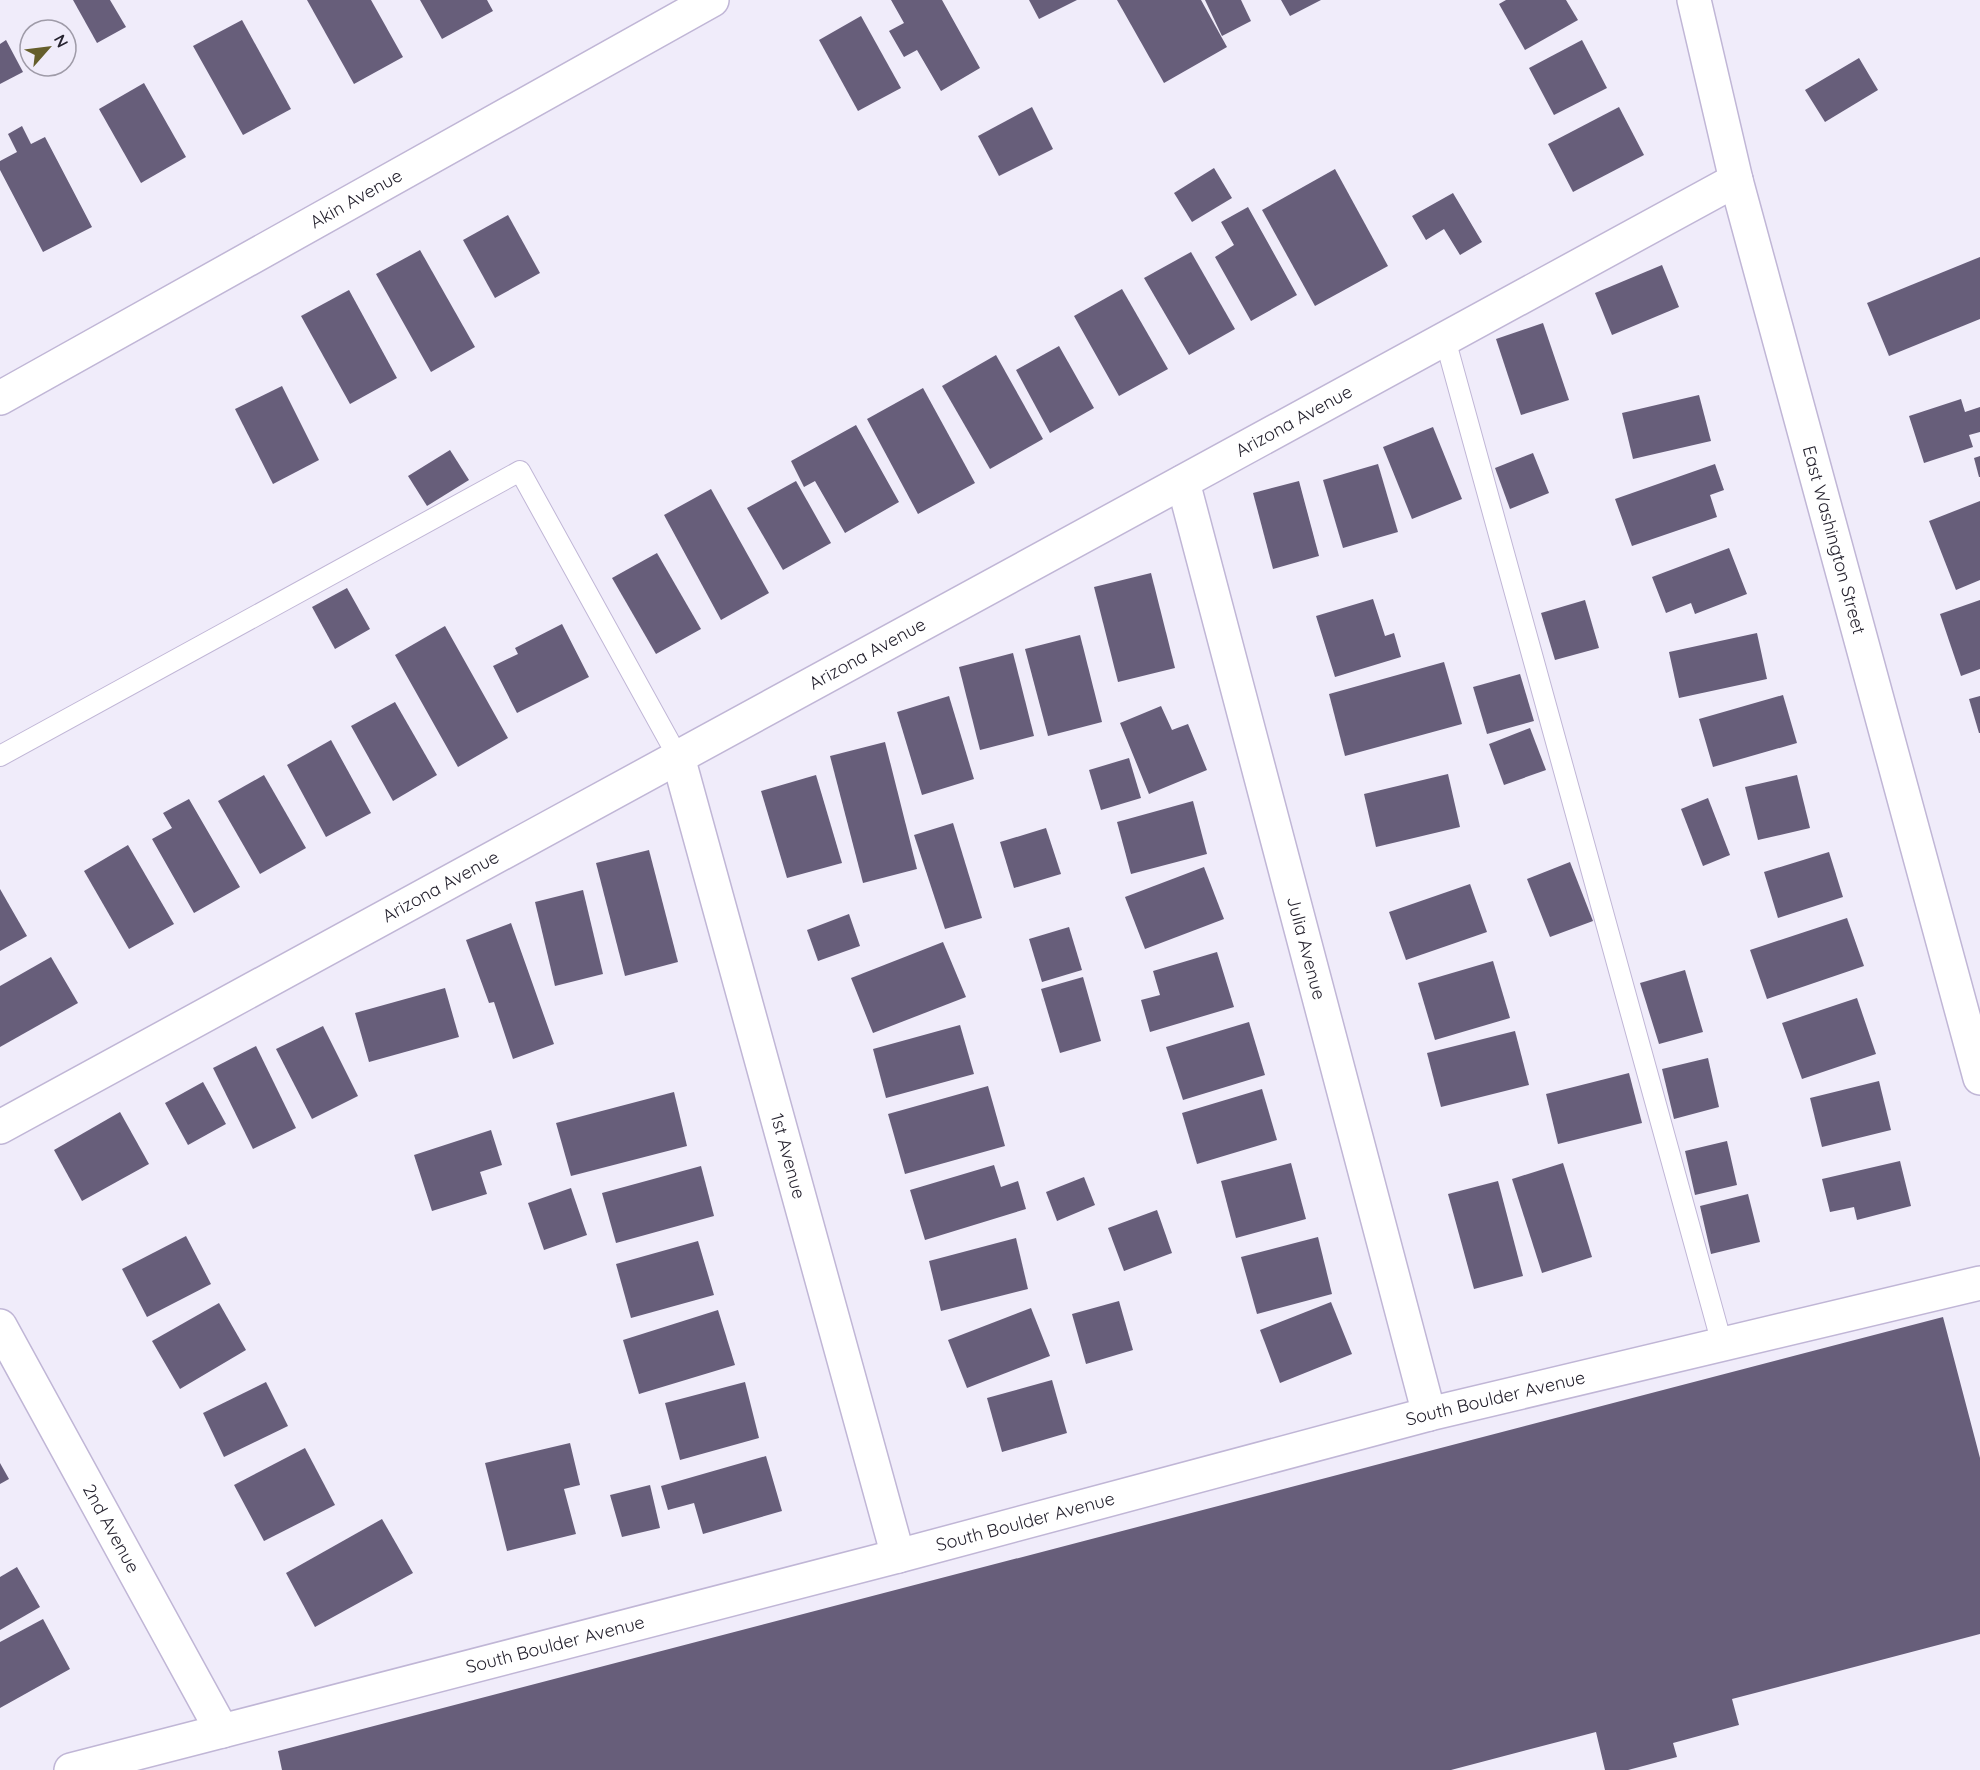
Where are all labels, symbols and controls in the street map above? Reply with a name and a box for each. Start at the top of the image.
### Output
north arrow [18,18,78,78]
text: N [50,31,73,51]
street label: Akin Avenue [306,164,406,233]
street label: Arizona Avenue [1231,380,1356,462]
street label: East Washington Street [1798,443,1871,637]
street label: Arizona Avenue [805,612,930,695]
street label: Arizona Avenue [378,845,503,927]
street label: Julia Avenue [1282,894,1331,1002]
street label: 1st Avenue [766,1111,811,1201]
street label: South Boulder Avenue [1403,1365,1587,1431]
street label: 2nd Avenue [78,1480,145,1577]
street label: South Boulder Avenue [933,1487,1117,1556]
street label: South Boulder Avenue [463,1610,647,1678]

